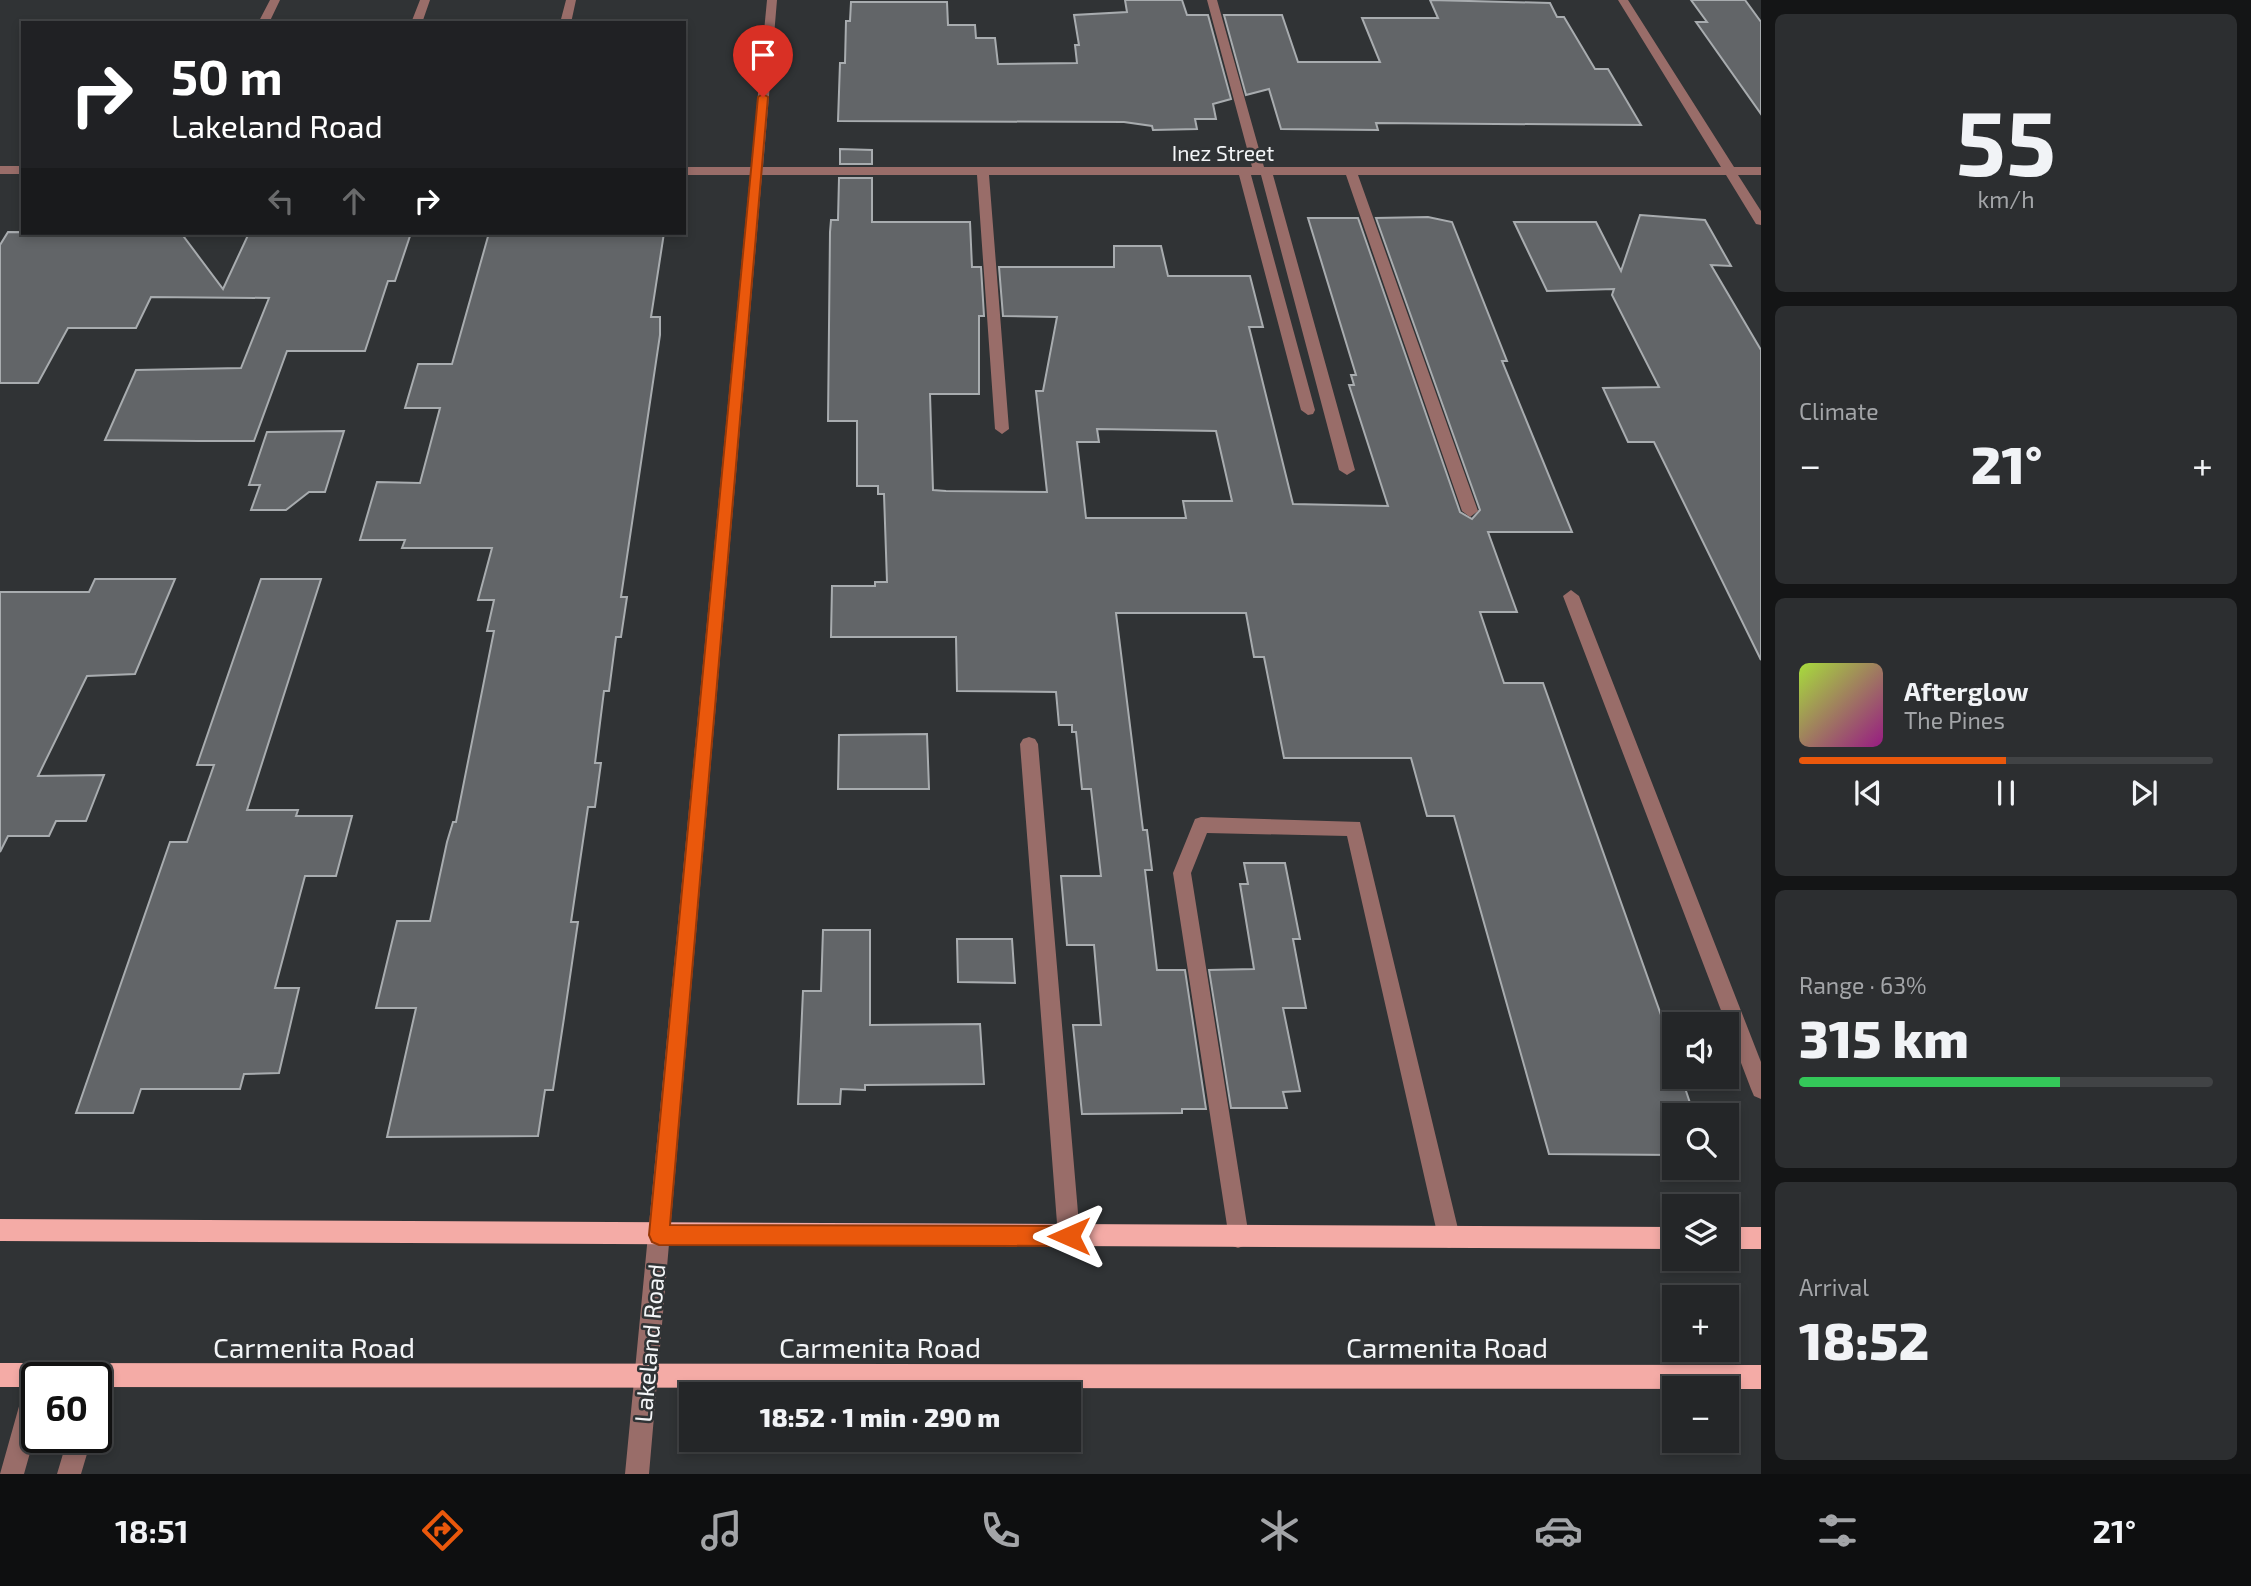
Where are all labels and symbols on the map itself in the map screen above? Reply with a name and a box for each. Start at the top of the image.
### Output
pin [733,25,793,97]
street label: Inez Street [1172,140,1274,165]
position arrow [1032,1199,1106,1273]
street label: Lakeland Road [628,1263,670,1423]
street label: Carmenita Road [213,1330,415,1364]
street label: Carmenita Road [779,1330,981,1364]
street label: Carmenita Road [1346,1330,1548,1364]
speed limit sign: 60 [21,1362,112,1453]

